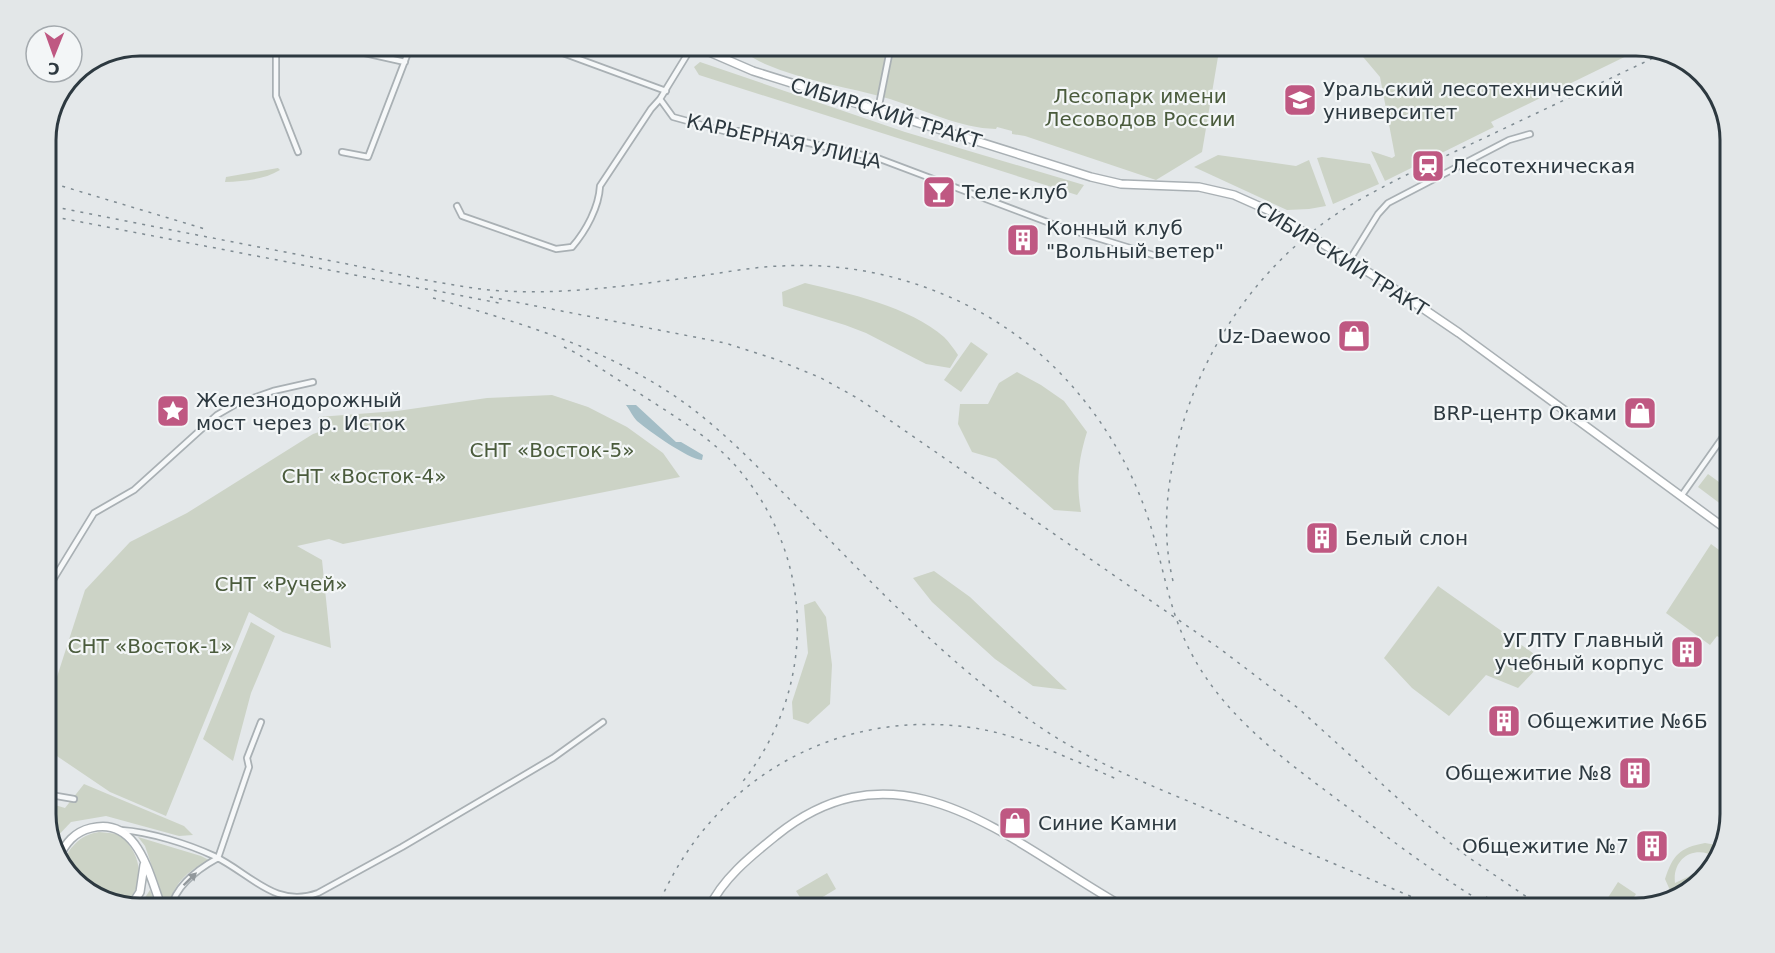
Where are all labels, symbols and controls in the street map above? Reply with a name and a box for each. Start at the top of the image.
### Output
north arrow [24,24,84,84]
text: С [48,59,60,78]
street label: СИБИРСКИЙ ТРАКТ [788,73,985,154]
place label: Уральский лесотехнический университет [1323,77,1624,124]
school or university icon: Уральский лесотехнический университет [1282,82,1318,118]
park label: Лесопарк имени Лесоводов России [1044,84,1236,131]
street label: КАРЬЕРНАЯ УЛИЦА [684,109,884,173]
station icon: Лесотехническая [1410,148,1446,184]
place label: Лесотехническая [1451,154,1635,178]
bar icon: Теле-клуб [921,174,957,210]
place label: Теле-клуб [961,180,1068,204]
street label: СИБИРСКИЙ ТРАКТ [1251,196,1433,322]
place label: Конный клуб "Вольный ветер" [1046,216,1224,263]
building icon: Конный клуб "Вольный ветер" [1005,222,1041,258]
shop icon: Uz-Daewoo [1336,318,1372,354]
place label: Uz-Daewoo [1218,324,1331,348]
place label: Железнодорожный мост через р. Исток [196,388,406,435]
place icon: Железнодорожный мост через р. Исток [155,393,191,429]
shop icon: BRP-центр Оками [1622,395,1658,431]
place label: BRP-центр Оками [1433,401,1617,425]
park label: СНТ «Восток-5» [470,438,634,462]
park label: СНТ «Восток-4» [282,464,446,488]
building icon: Белый слон [1304,520,1340,556]
place label: Белый слон [1345,526,1468,550]
park label: СНТ «Ручей» [214,572,348,596]
place label: УГЛТУ Главный учебный корпус [1495,628,1664,675]
park label: СНТ «Восток-1» [68,634,232,658]
building icon: УГЛТУ Главный учебный корпус [1669,634,1705,670]
building icon: Общежитие №6Б [1486,703,1522,739]
place label: Общежитие №6Б [1527,709,1708,733]
building icon: Общежитие №8 [1617,755,1653,791]
place label: Общежитие №8 [1445,761,1612,785]
shop icon: Синие Камни [997,805,1033,841]
place label: Синие Камни [1038,811,1177,835]
building icon: Общежитие №7 [1634,828,1670,864]
place label: Общежитие №7 [1462,834,1629,858]
one-way arrow [182,872,197,886]

